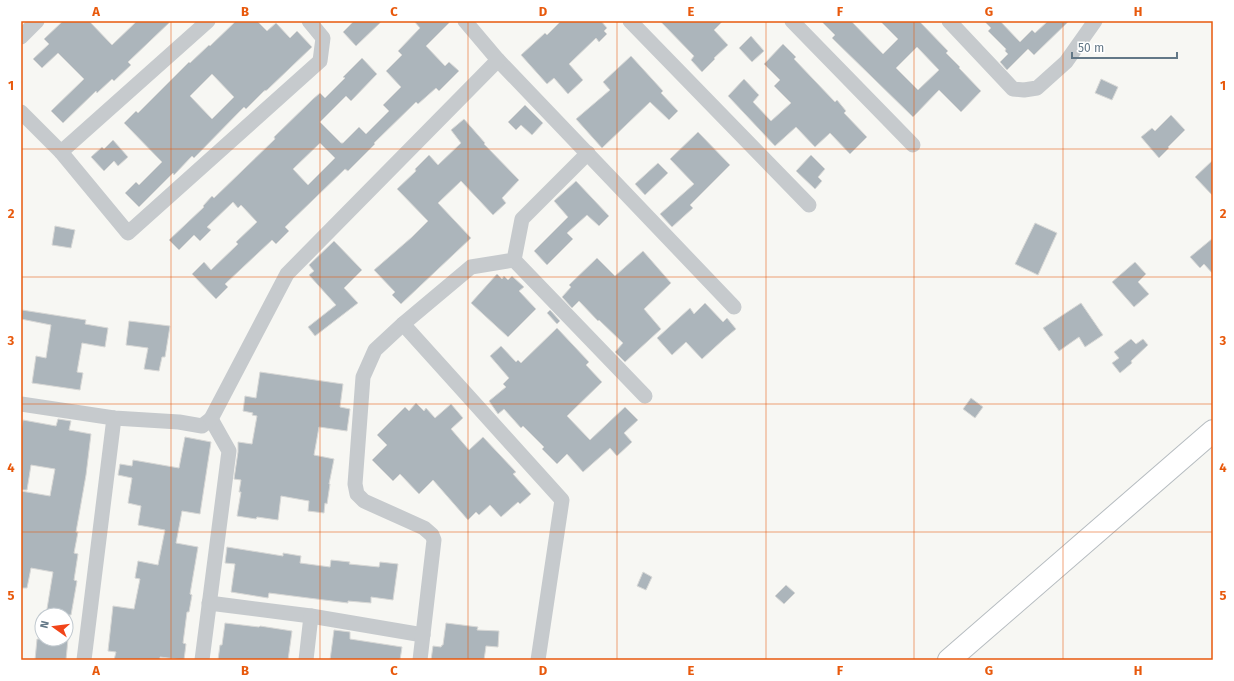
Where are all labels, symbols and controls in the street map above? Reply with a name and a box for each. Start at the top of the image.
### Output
text: A [91,4,100,19]
text: B [241,4,249,19]
text: C [390,4,398,19]
text: D [539,4,548,19]
text: E [688,4,695,19]
text: F [837,4,844,19]
text: G [985,4,993,19]
text: H [1134,4,1142,19]
scale bar [1072,34,1177,60]
text: 50 m [1078,41,1104,55]
text: 1 [8,78,14,93]
text: 1 [1220,78,1226,93]
text: 2 [8,206,15,221]
text: 2 [1220,206,1227,221]
text: 3 [7,333,15,348]
text: 3 [1219,333,1227,348]
text: 4 [7,460,15,475]
text: 4 [1219,460,1227,475]
text: 5 [8,588,15,603]
text: 5 [1220,588,1227,603]
north arrow [34,607,74,647]
text: N [38,620,52,630]
text: A [91,663,100,678]
text: B [241,663,249,678]
text: C [390,663,398,678]
text: D [539,663,548,678]
text: E [688,663,695,678]
text: F [837,663,844,678]
text: G [985,663,993,678]
text: H [1134,663,1142,678]

